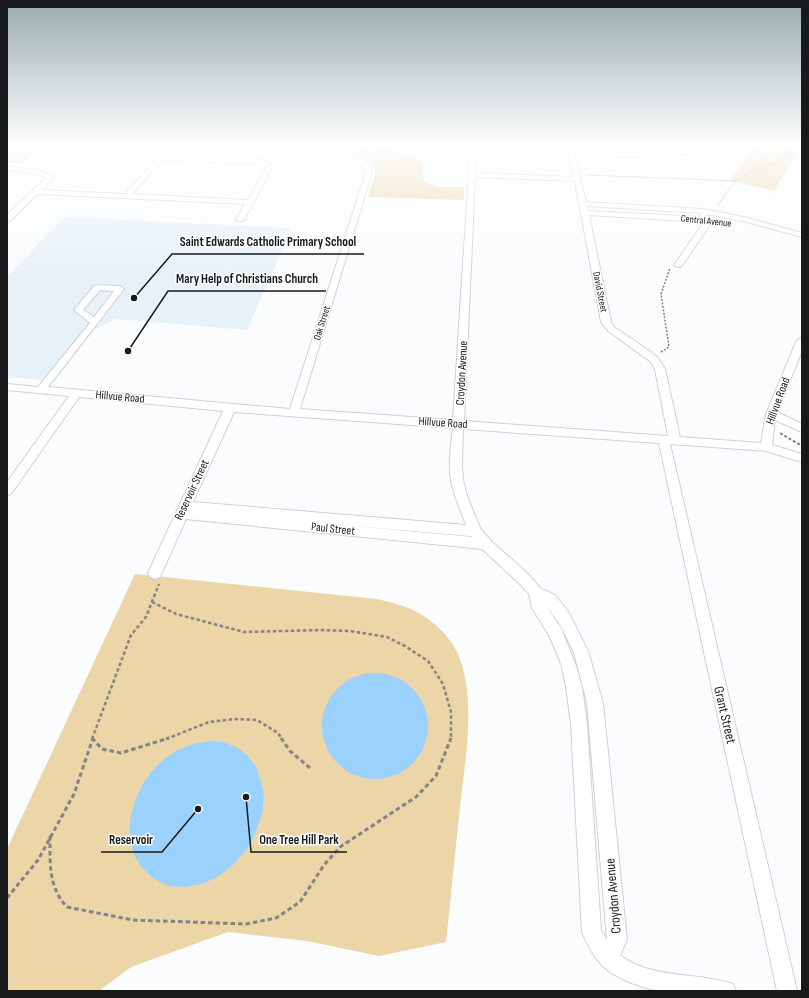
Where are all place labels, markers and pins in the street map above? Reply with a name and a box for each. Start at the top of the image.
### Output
callout: Saint Edwards Catholic Primary School [172,229,364,254]
callout: Mary Help of Christians Church [168,266,326,291]
callout: Reservoir [101,827,162,852]
callout: One Tree Hill Park [251,827,347,852]

